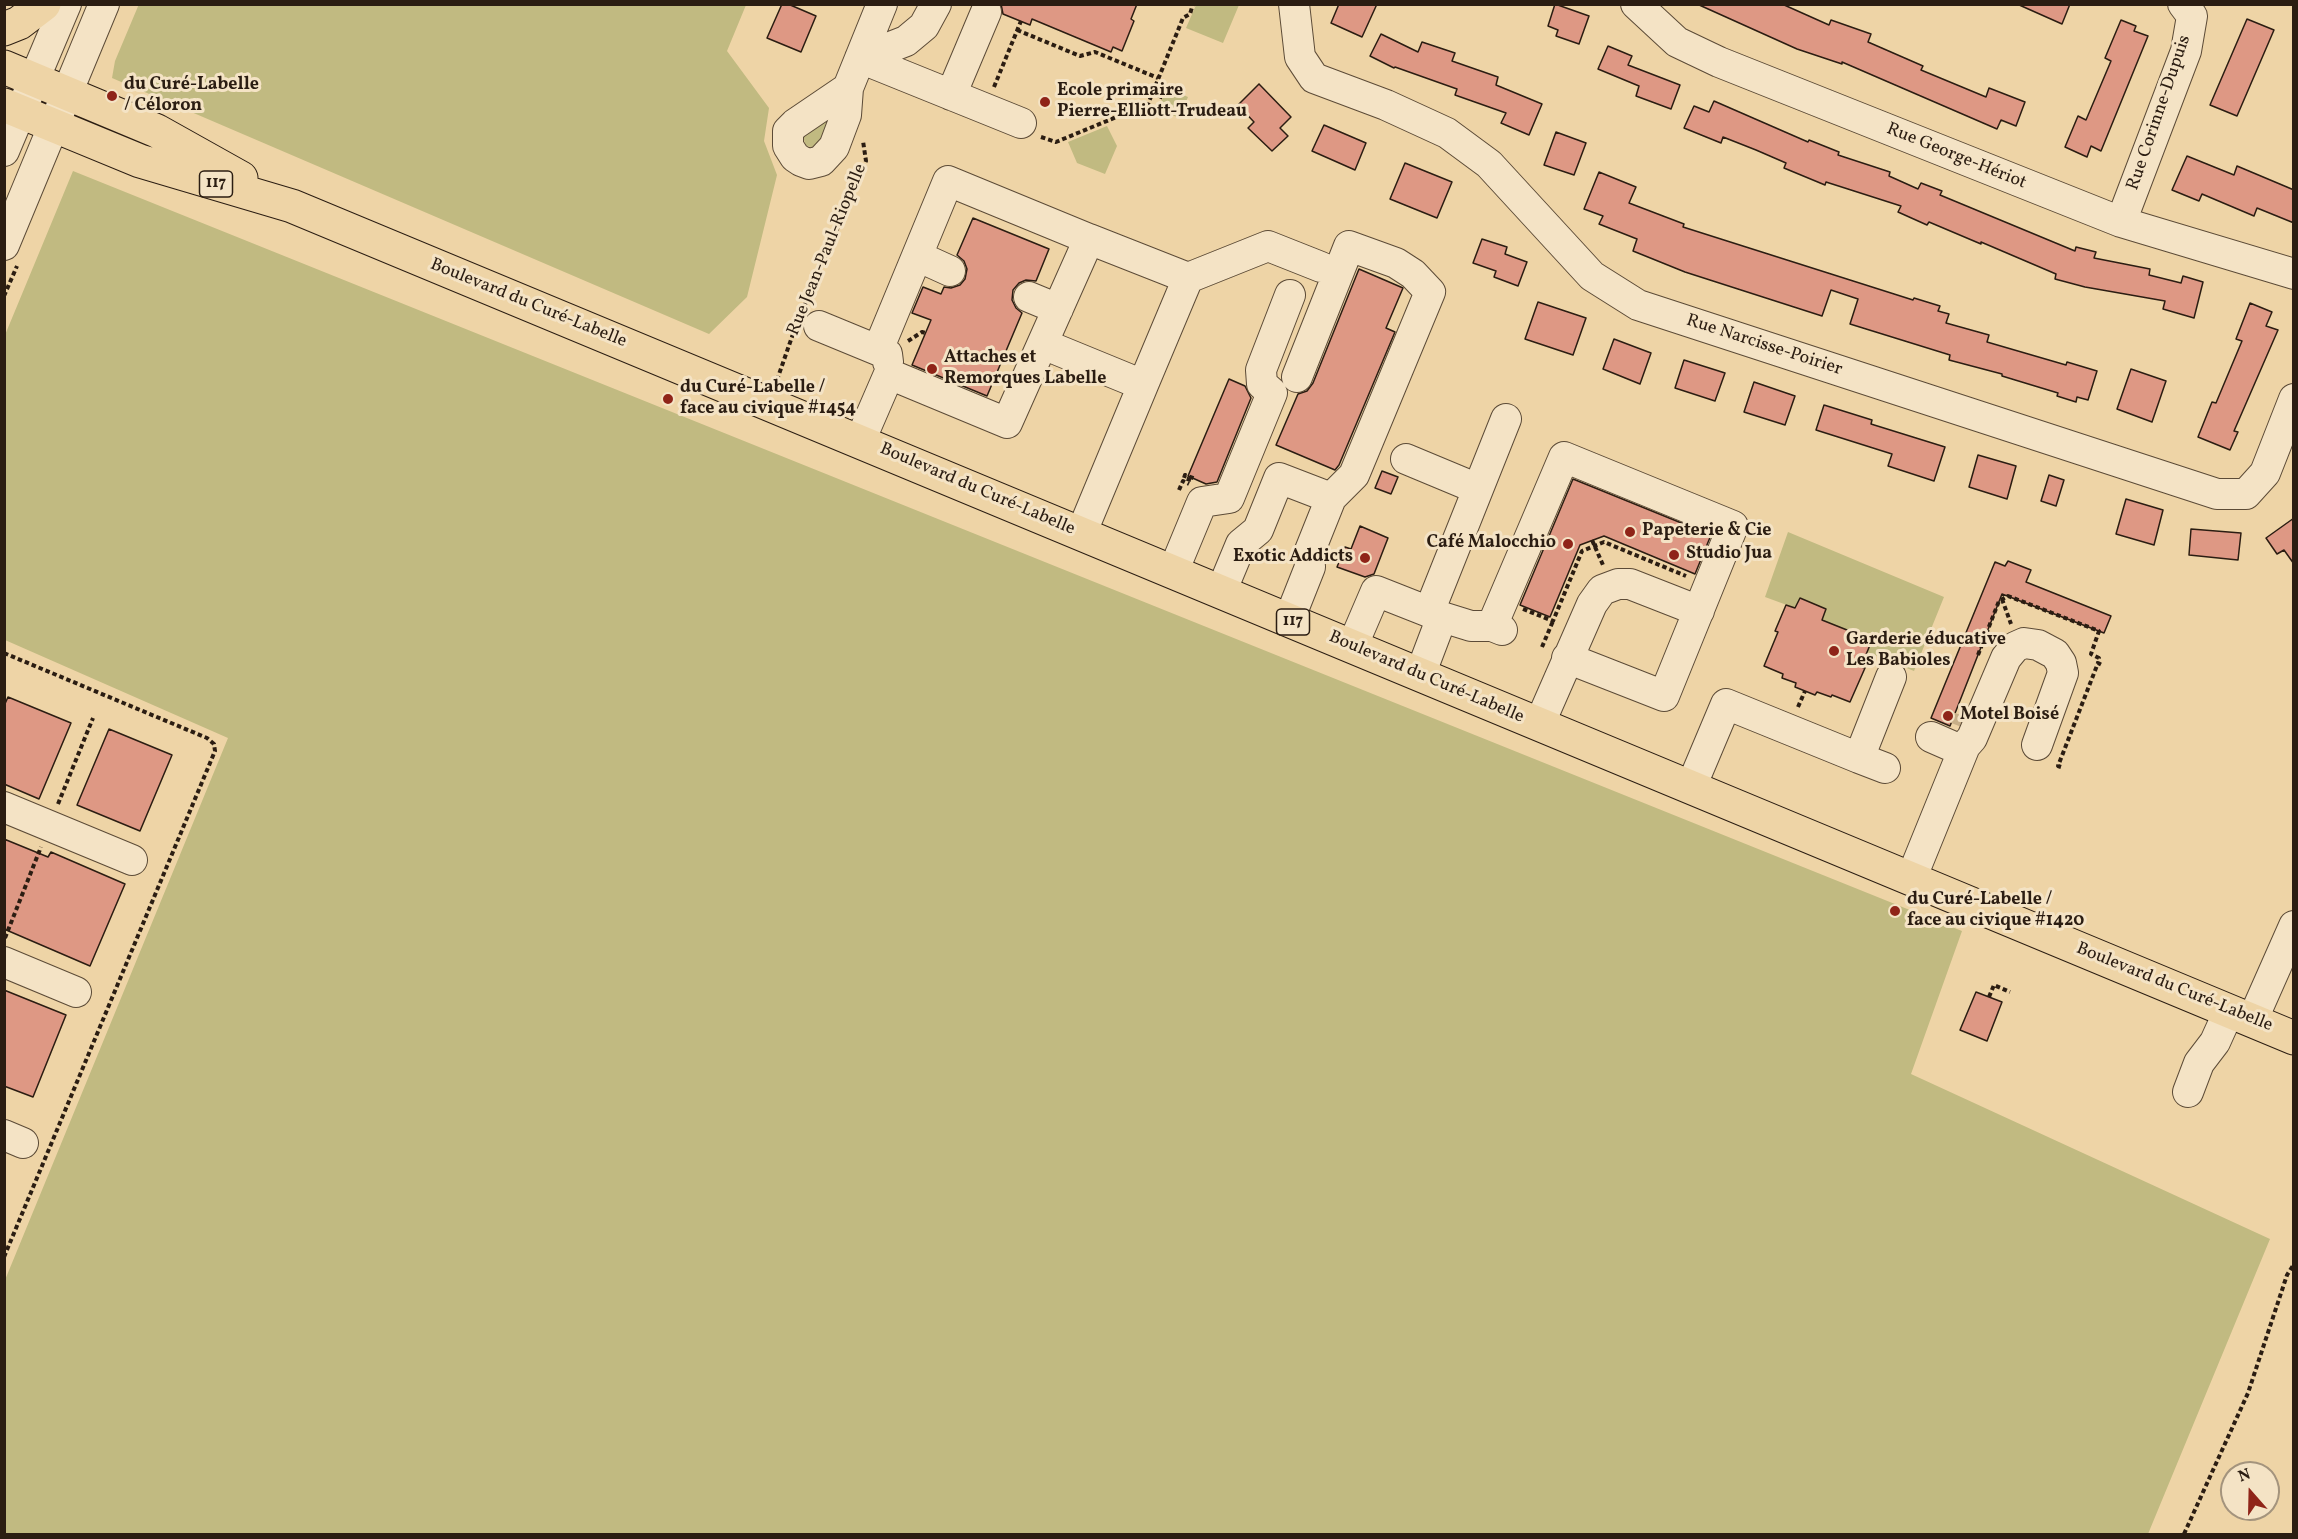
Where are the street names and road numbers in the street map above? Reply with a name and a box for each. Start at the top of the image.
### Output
street label: Rue Corinne-Dupuis [2123,33,2197,193]
street label: Rue George-Hériot [1883,119,2029,195]
street label: Rue Jean-Paul-Riopelle [784,161,872,339]
road number: 117 [200,171,232,197]
street label: Boulevard du Curé-Labelle [427,255,629,353]
street label: Rue Narcisse-Poirier [1683,311,1845,381]
street label: Boulevard du Curé-Labelle [876,439,1078,541]
road number: 117 [1276,609,1310,635]
street label: Boulevard du Curé-Labelle [1325,627,1527,729]
street label: Boulevard du Curé-Labelle [2073,939,2275,1037]

